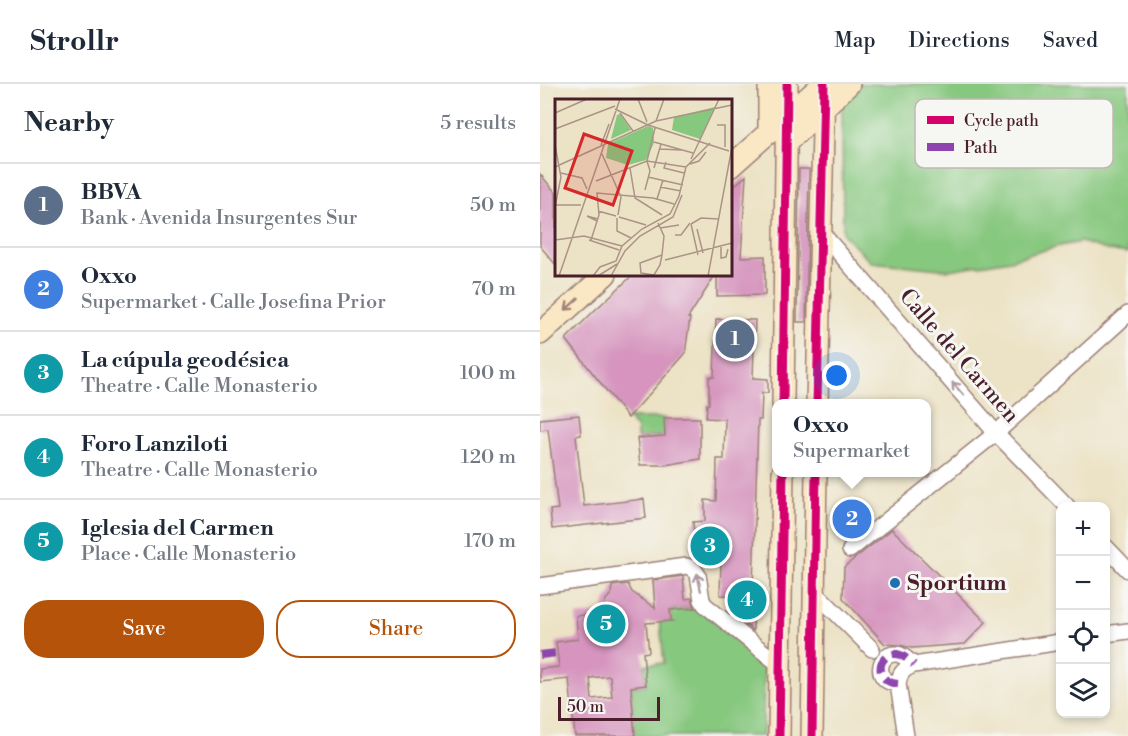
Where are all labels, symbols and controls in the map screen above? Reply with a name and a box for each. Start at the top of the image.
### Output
text: Strollr [30,24,119,59]
text: Map [834,28,876,54]
text: Directions [909,28,1010,54]
text: Saved [1043,28,1098,54]
inset map [555,99,732,276]
legend [915,99,1113,168]
text: Nearby [24,107,114,139]
text: 5 results [440,111,516,136]
text: Cycle path [964,111,1039,131]
text: Path [964,138,998,158]
text: BBVA [81,179,141,206]
text: 1 [39,193,48,218]
text: 50 m [470,193,516,218]
text: Bank · Avenida Insurgentes Sur [81,206,357,231]
text: Oxxo [81,263,137,290]
text: 2 [37,277,50,302]
text: 70 m [472,277,516,302]
street label: Calle del Carmen [893,283,1025,429]
text: Supermarket · Calle Josefina Prior [81,290,386,315]
one-way arrow [565,296,580,311]
pin: 1 [716,316,754,362]
text: La cúpula geodésica [81,347,289,374]
text: 3 [37,361,50,386]
text: 100 m [460,361,516,386]
your location [822,361,851,390]
text: Theatre · Calle Monasterio [81,374,318,399]
one-way arrow [951,382,965,397]
popup [772,399,931,477]
text: Oxxo [793,412,849,439]
text: Foro Lanziloti [81,431,228,458]
text: Supermarket [793,439,910,464]
text: 4 [37,445,50,470]
text: 120 m [461,445,516,470]
text: Theatre · Calle Monasterio [81,458,318,483]
pin: 2 [832,496,872,542]
map controls [1056,502,1110,718]
button: + [1056,502,1110,556]
text: Iglesia del Carmen [81,515,274,542]
pin: 3 [690,524,730,568]
text: 5 [37,529,50,554]
text: 170 m [464,529,516,554]
text: Place · Calle Monasterio [81,542,296,567]
button: − [1056,556,1110,610]
place label: Sportium [907,570,1006,597]
one-way arrow [693,573,704,592]
marker: Sportium [888,576,902,590]
pin: 4 [728,578,766,622]
button: Save [24,600,264,658]
button: Share [276,600,516,658]
pin: 5 [586,602,626,646]
button: locate [1056,610,1110,664]
button: layers [1056,664,1110,718]
scale bar [558,694,660,722]
text: 50 m [567,697,604,717]

